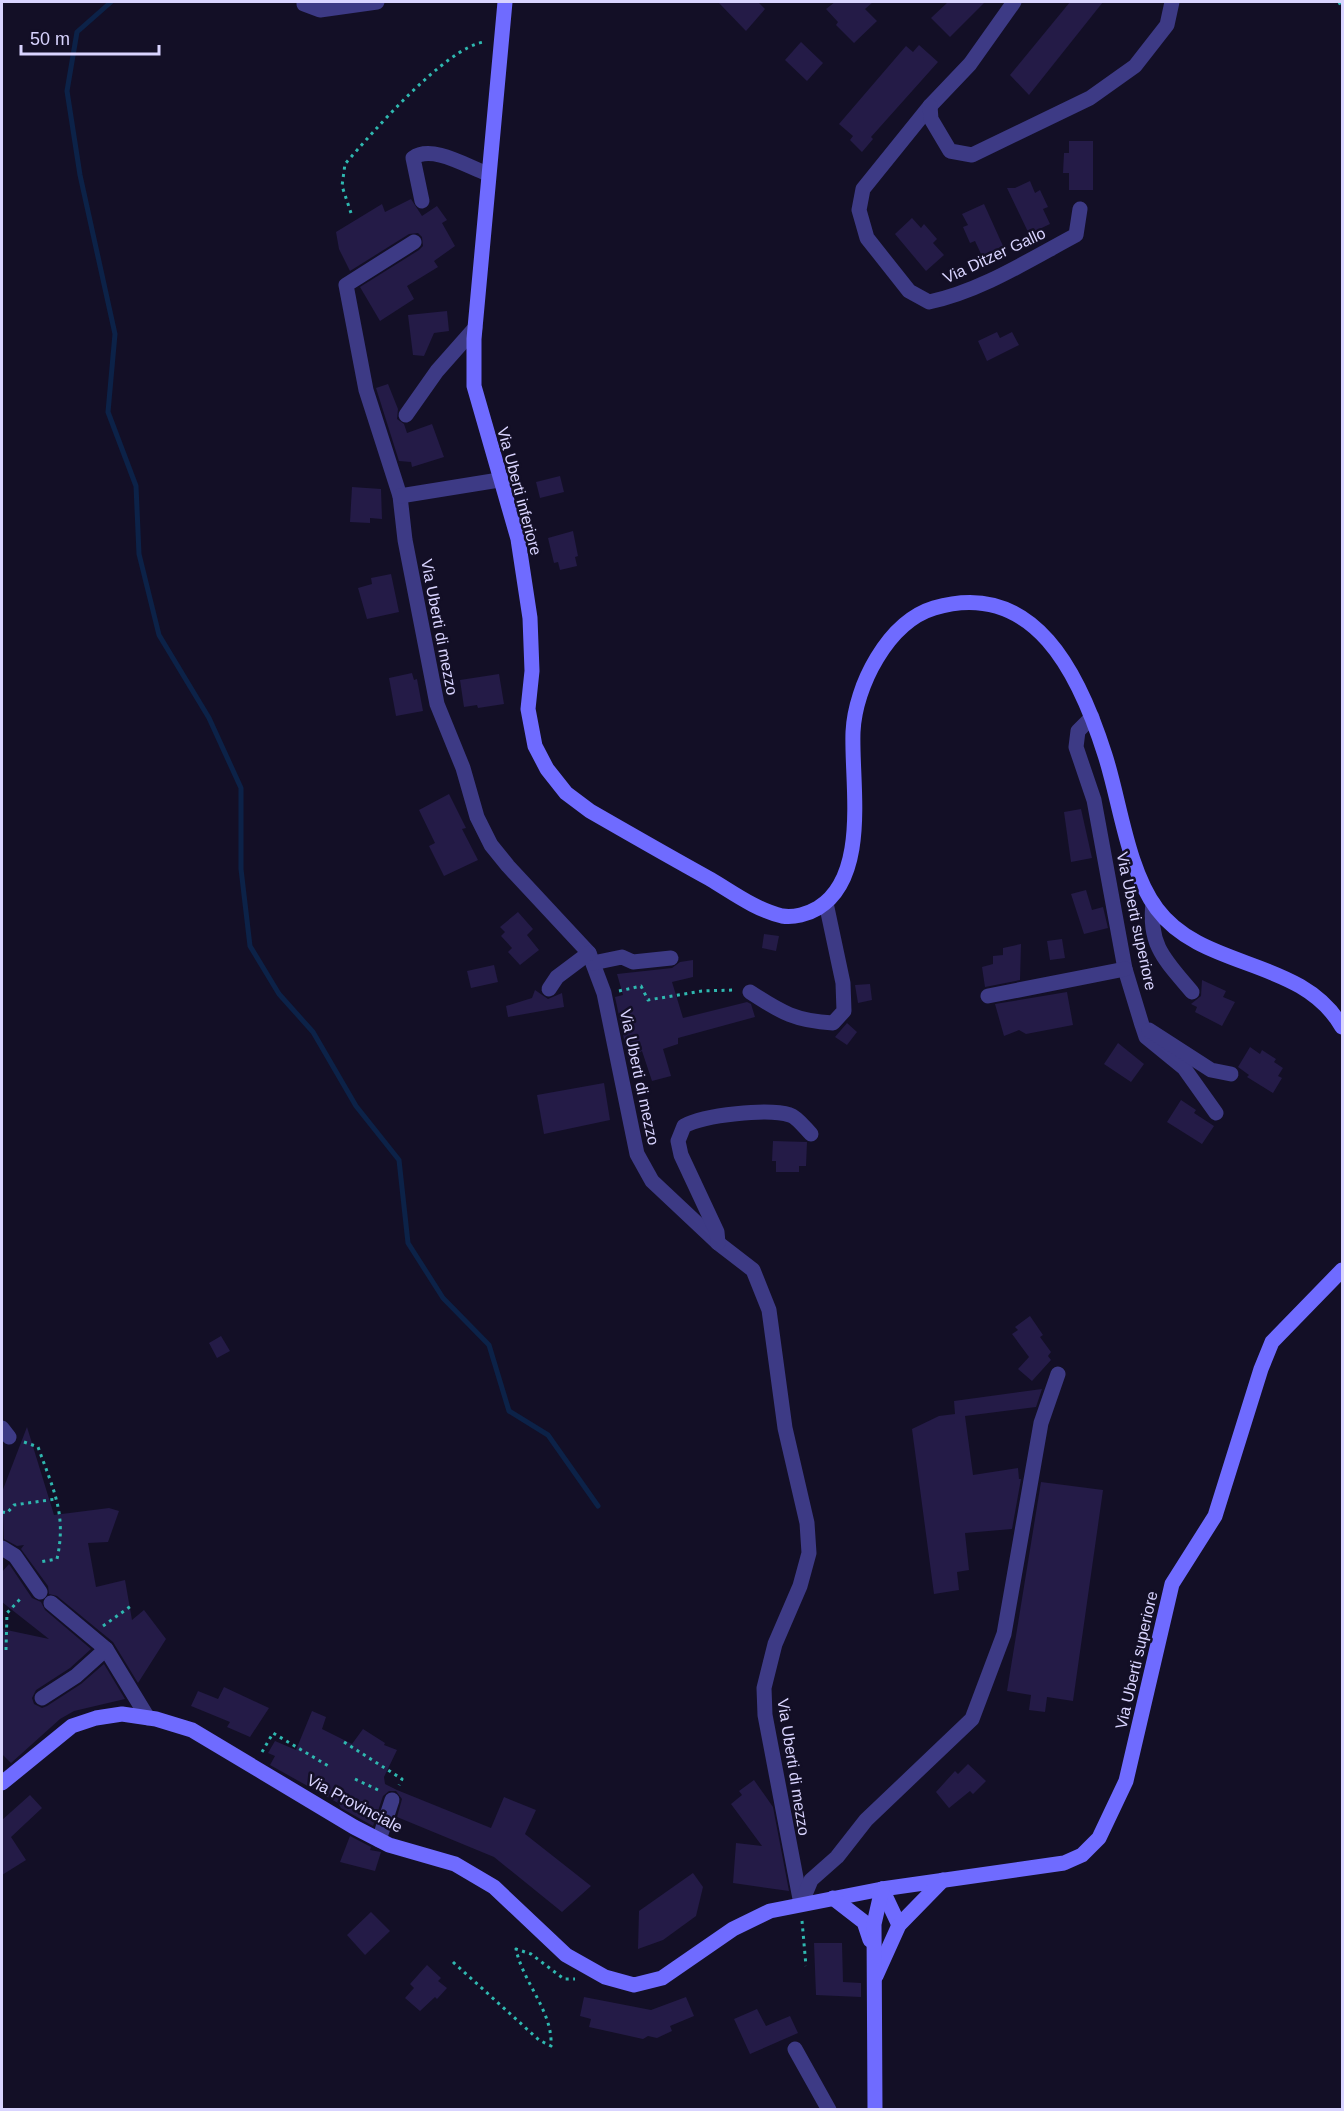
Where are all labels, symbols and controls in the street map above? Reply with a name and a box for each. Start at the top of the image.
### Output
scale bar [21,18,159,56]
text: 50 m [30,29,70,49]
street label: Via Ditzer Gallo [940,224,1048,287]
street label: Via Uberti inferiore [494,425,545,557]
street label: Via Uberti di mezzo [418,558,461,697]
street label: Via Uberti superiore [1114,850,1160,992]
street label: Via Uberti di mezzo [617,1008,662,1147]
street label: Via Uberti superiore [1112,1589,1161,1731]
street label: Via Uberti di mezzo [774,1697,813,1837]
street label: Via Provinciale [304,1771,405,1836]

